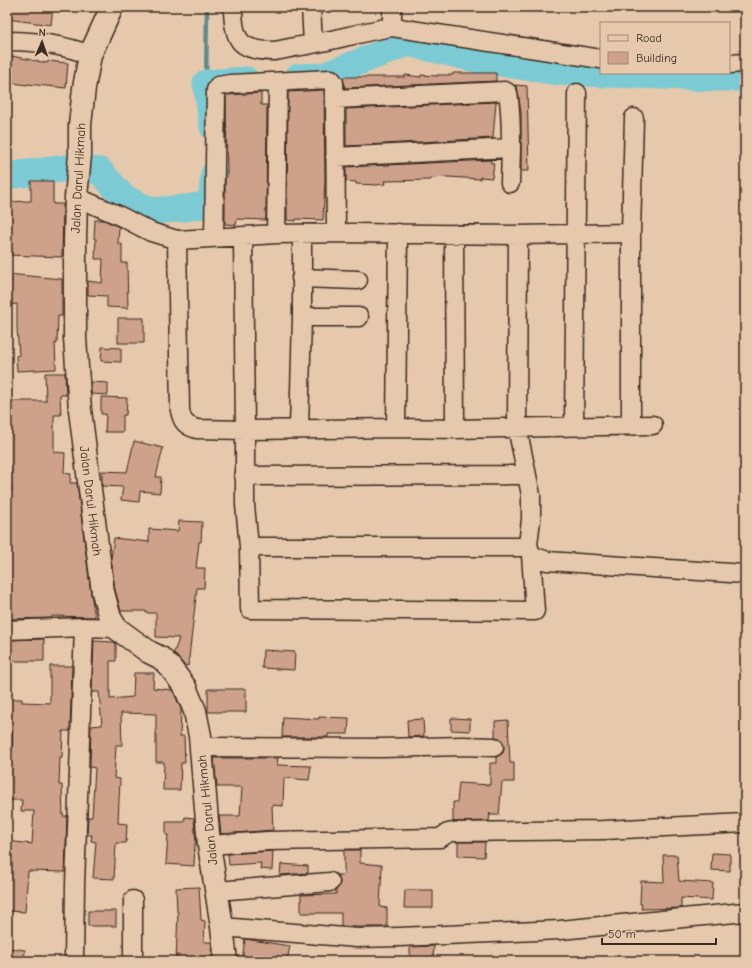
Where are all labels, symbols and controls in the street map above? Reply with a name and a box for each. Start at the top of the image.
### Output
north arrow [22,22,62,62]
legend [600,22,730,74]
text: N [39,26,46,39]
text: Road [636,31,662,45]
text: Building [636,51,677,65]
street label: Jalan Darul Hikmah [68,122,88,234]
street label: Jalan Darul Hikmah [77,445,105,557]
street label: Jalan Darul Hikmah [194,754,220,866]
scale bar [602,920,716,946]
text: 50 m [608,927,636,941]

